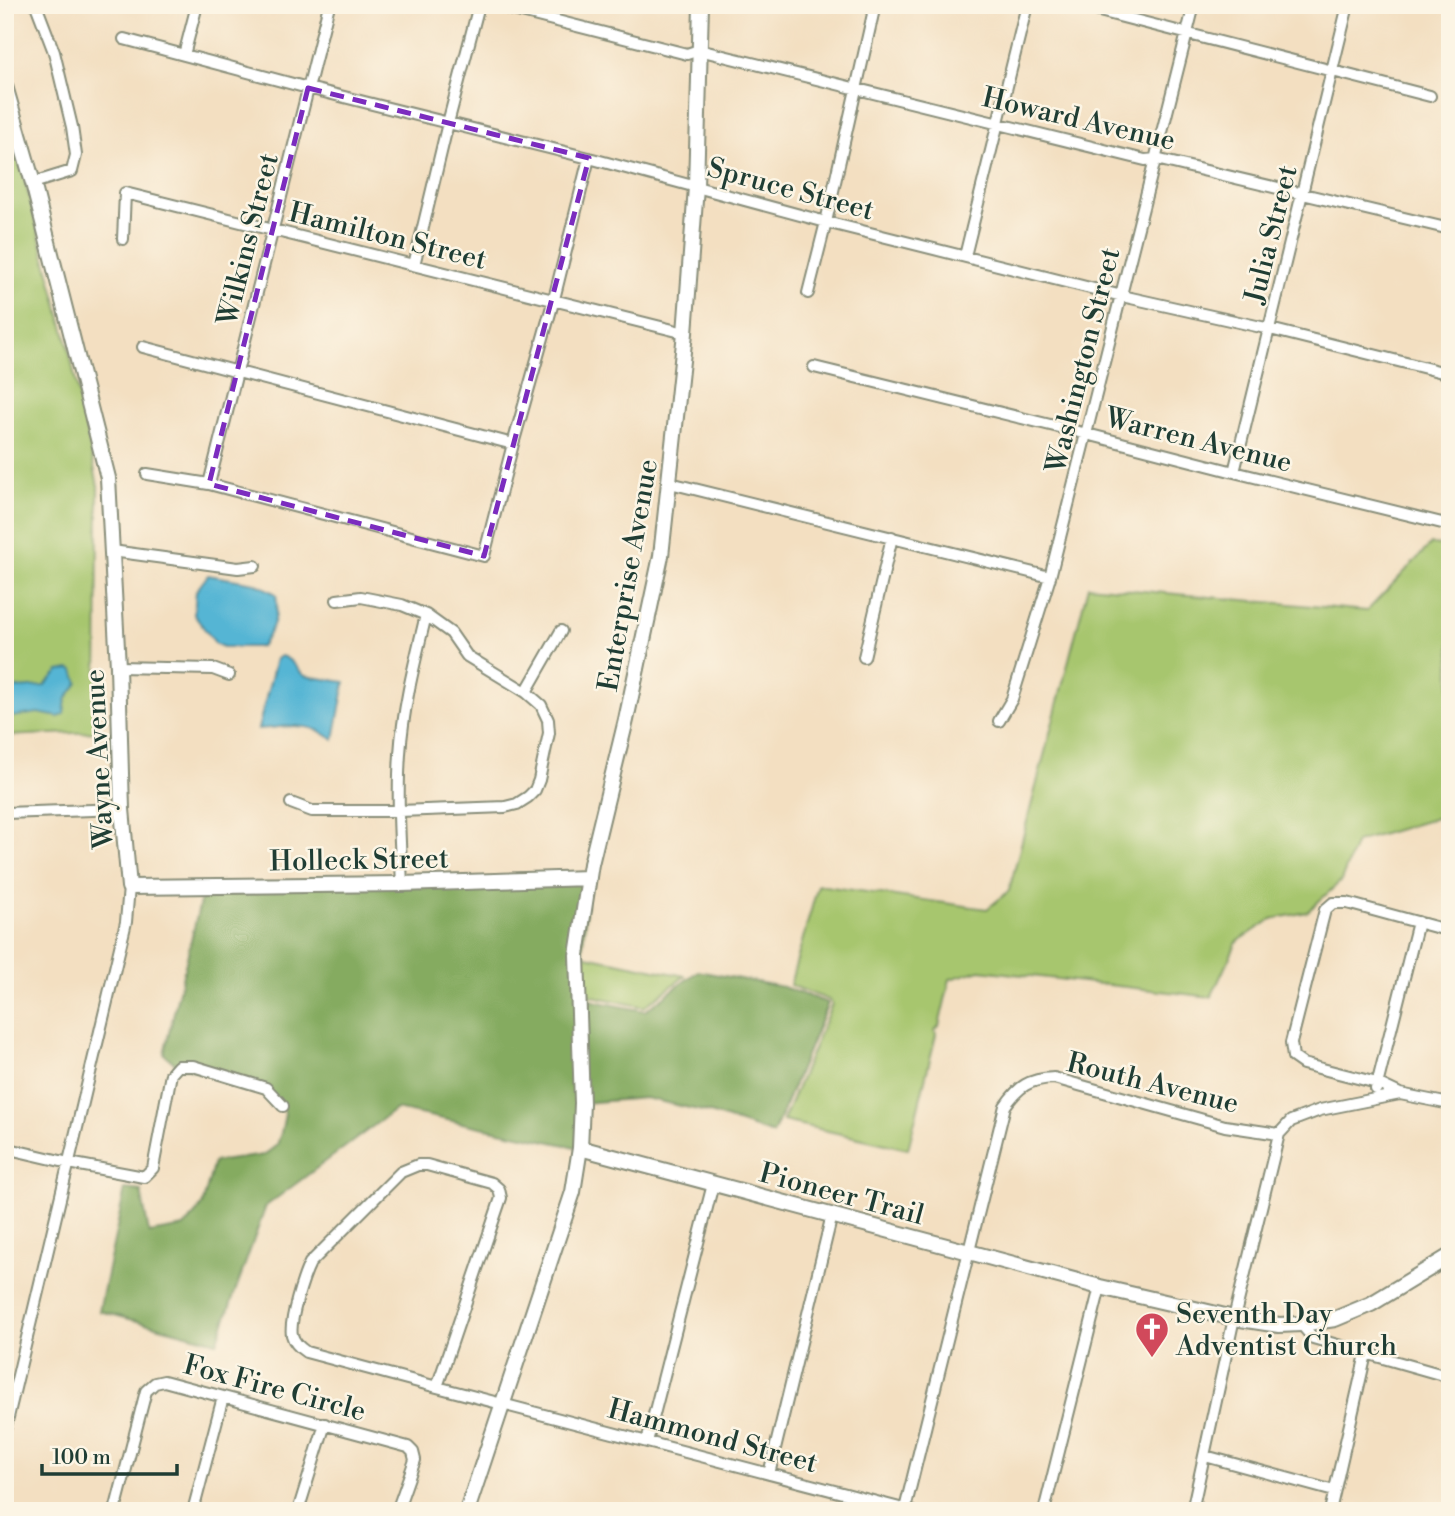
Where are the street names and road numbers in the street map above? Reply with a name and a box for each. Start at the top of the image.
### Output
street label: Howard Avenue [979,80,1179,159]
street label: Wilkins Street [210,149,287,330]
street label: Spruce Street [703,150,878,229]
street label: Julia Street [1237,161,1306,308]
street label: Hamilton Street [285,195,490,278]
street label: Washington Street [1038,244,1128,478]
street label: Warren Avenue [1101,400,1296,481]
street label: Enterprise Avenue [591,456,666,694]
street label: Wayne Avenue [77,668,122,851]
street label: Holleck Street [269,841,449,880]
street label: Routh Avenue [1063,1045,1242,1122]
street label: Pioneer Trail [755,1156,928,1233]
street label: Fox Fire Circle [180,1347,370,1430]
street label: Hammond Street [604,1392,821,1481]

